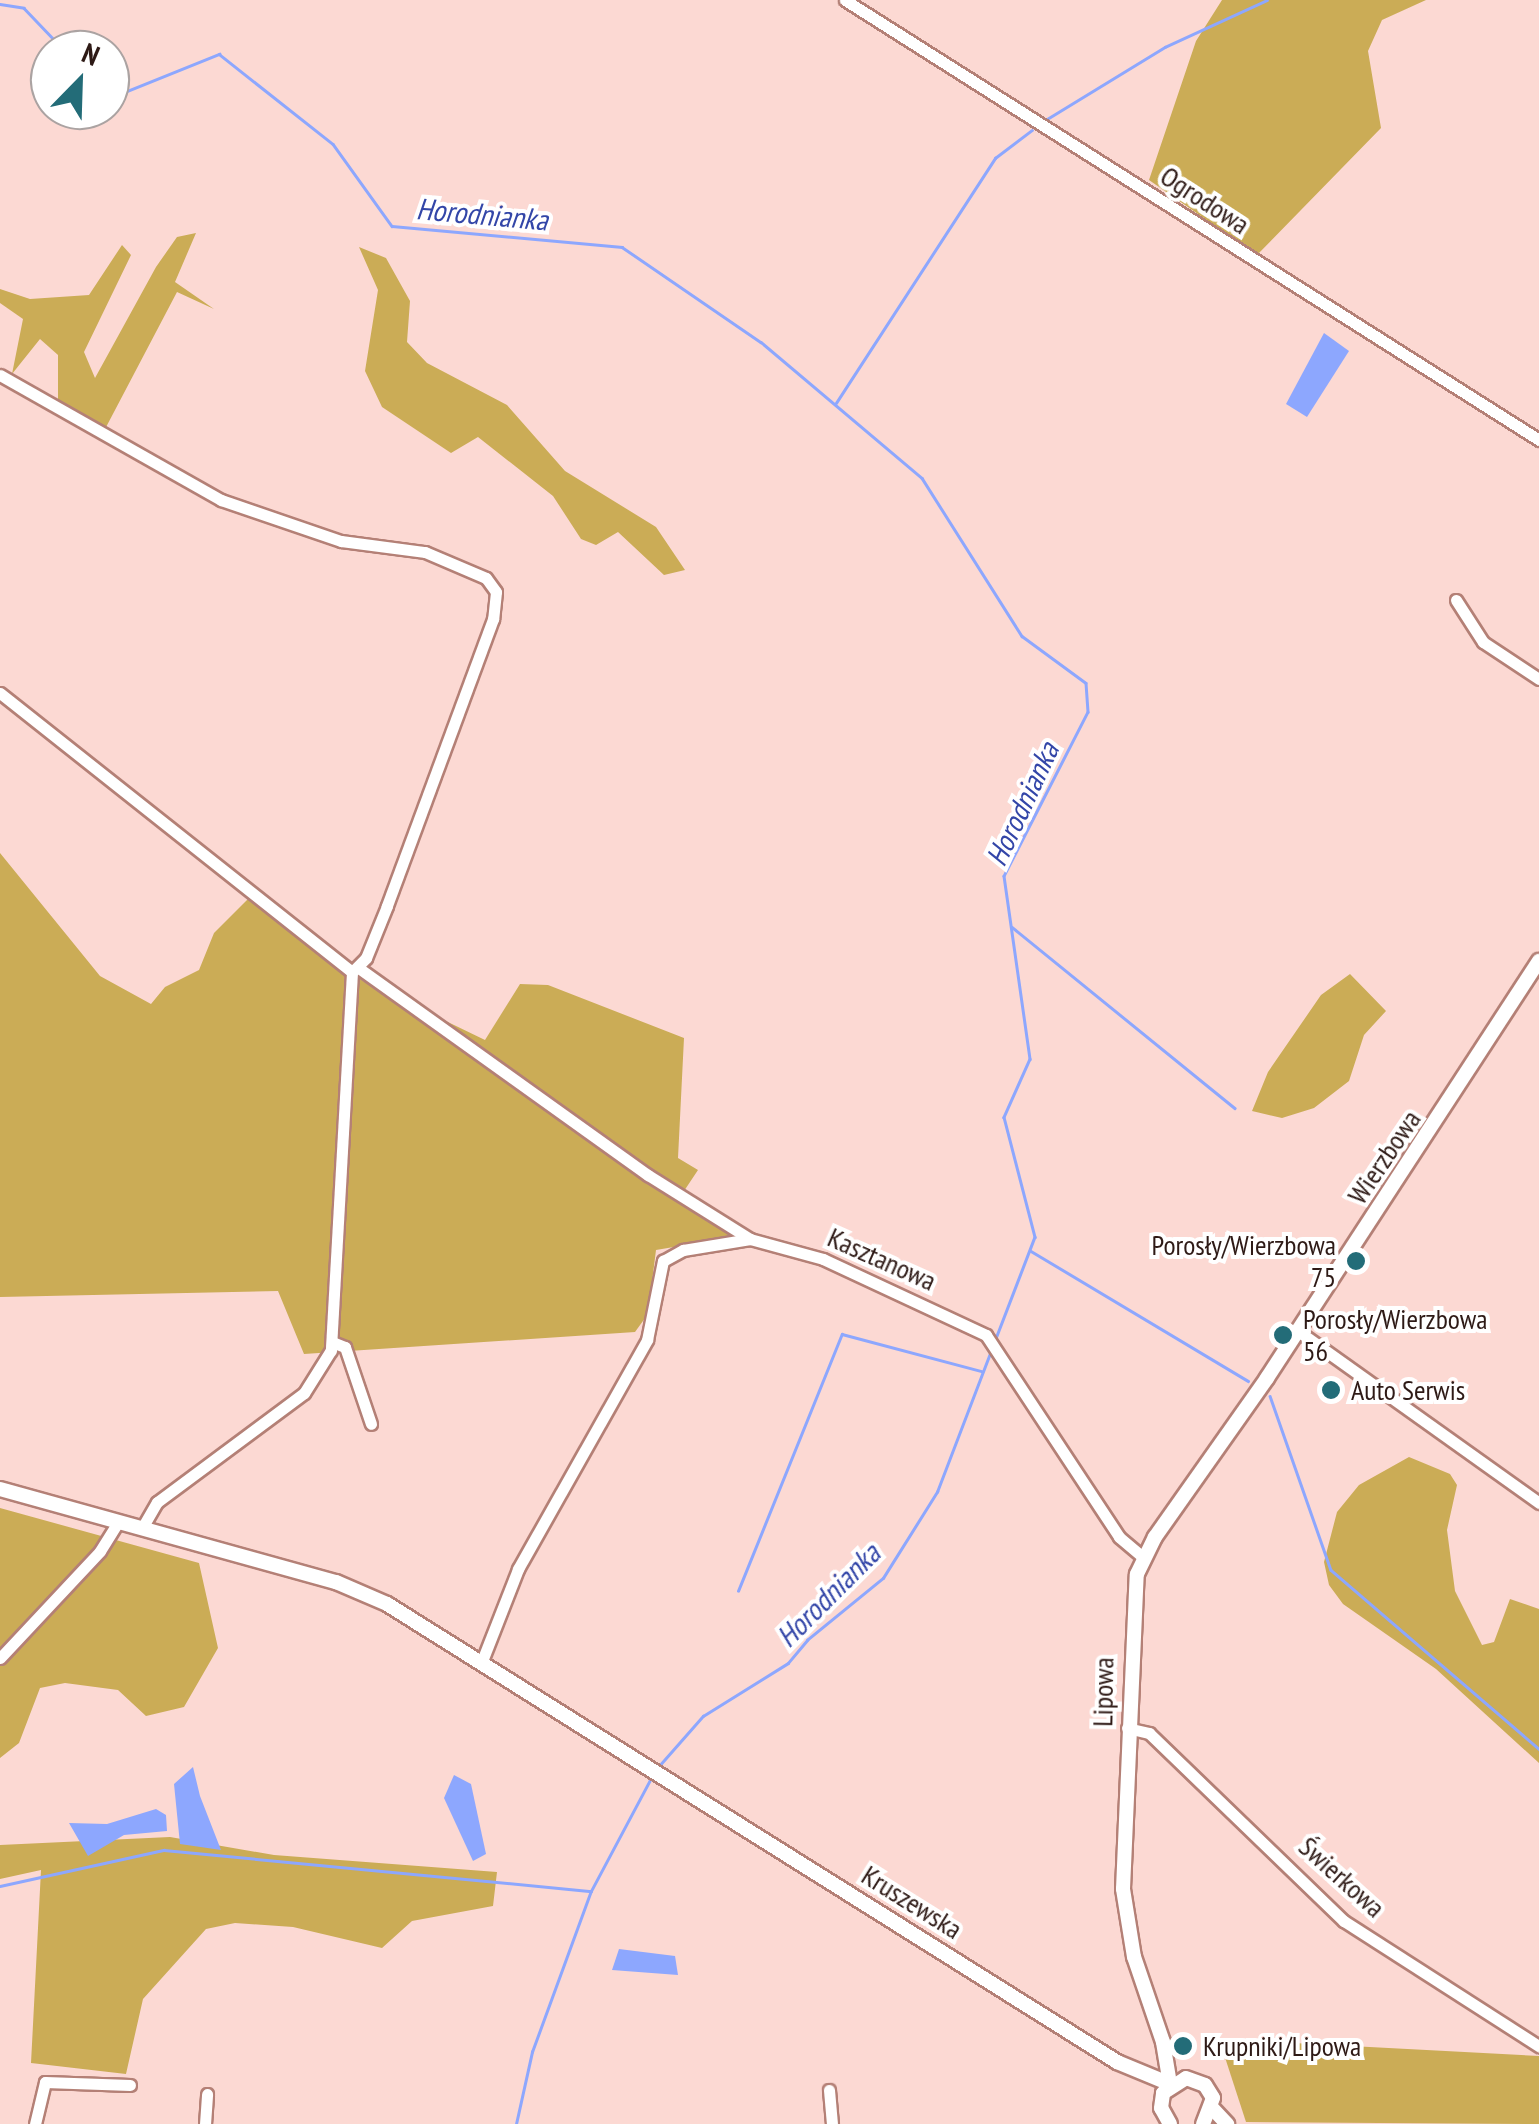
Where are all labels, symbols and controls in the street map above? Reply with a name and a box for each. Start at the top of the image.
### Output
north arrow [30,30,130,130]
text: N [77,34,105,74]
street label: Ogrodowa [1154,159,1256,241]
water label: Horodnianka [415,190,549,238]
water label: Horodnianka [978,737,1066,871]
street label: Wierzbowa [1340,1104,1428,1210]
street label: Kasztanowa [823,1220,941,1298]
place label: Porosły/Wierzbowa 75 [1152,1228,1336,1294]
marker: Porosły/Wierzbowa 75 [1345,1250,1367,1272]
place label: Porosły/Wierzbowa 56 [1303,1302,1487,1368]
marker: Porosły/Wierzbowa 56 [1272,1324,1294,1346]
place label: Auto Serwis [1351,1373,1465,1407]
marker: Auto Serwis [1320,1379,1342,1401]
water label: Horodnianka [769,1536,887,1654]
street label: Lipowa [1086,1657,1120,1727]
street label: Świerkowa [1292,1830,1392,1924]
street label: Kruszewska [856,1858,968,1946]
place label: Krupniki/Lipowa [1203,2029,1361,2063]
marker: Krupniki/Lipowa [1172,2035,1194,2057]

